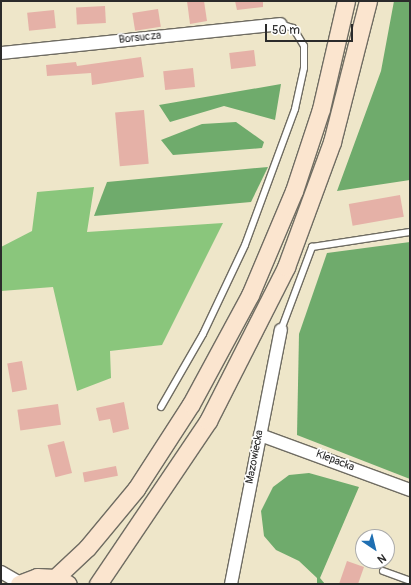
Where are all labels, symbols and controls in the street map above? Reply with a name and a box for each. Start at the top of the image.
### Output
scale bar [267,16,355,42]
text: 50 m [272,23,300,38]
street label: Borsucza [118,29,162,47]
street label: Mazowiecka [243,429,267,485]
street label: Klepacka [314,448,356,474]
north arrow [355,529,395,569]
text: N [375,551,388,566]

